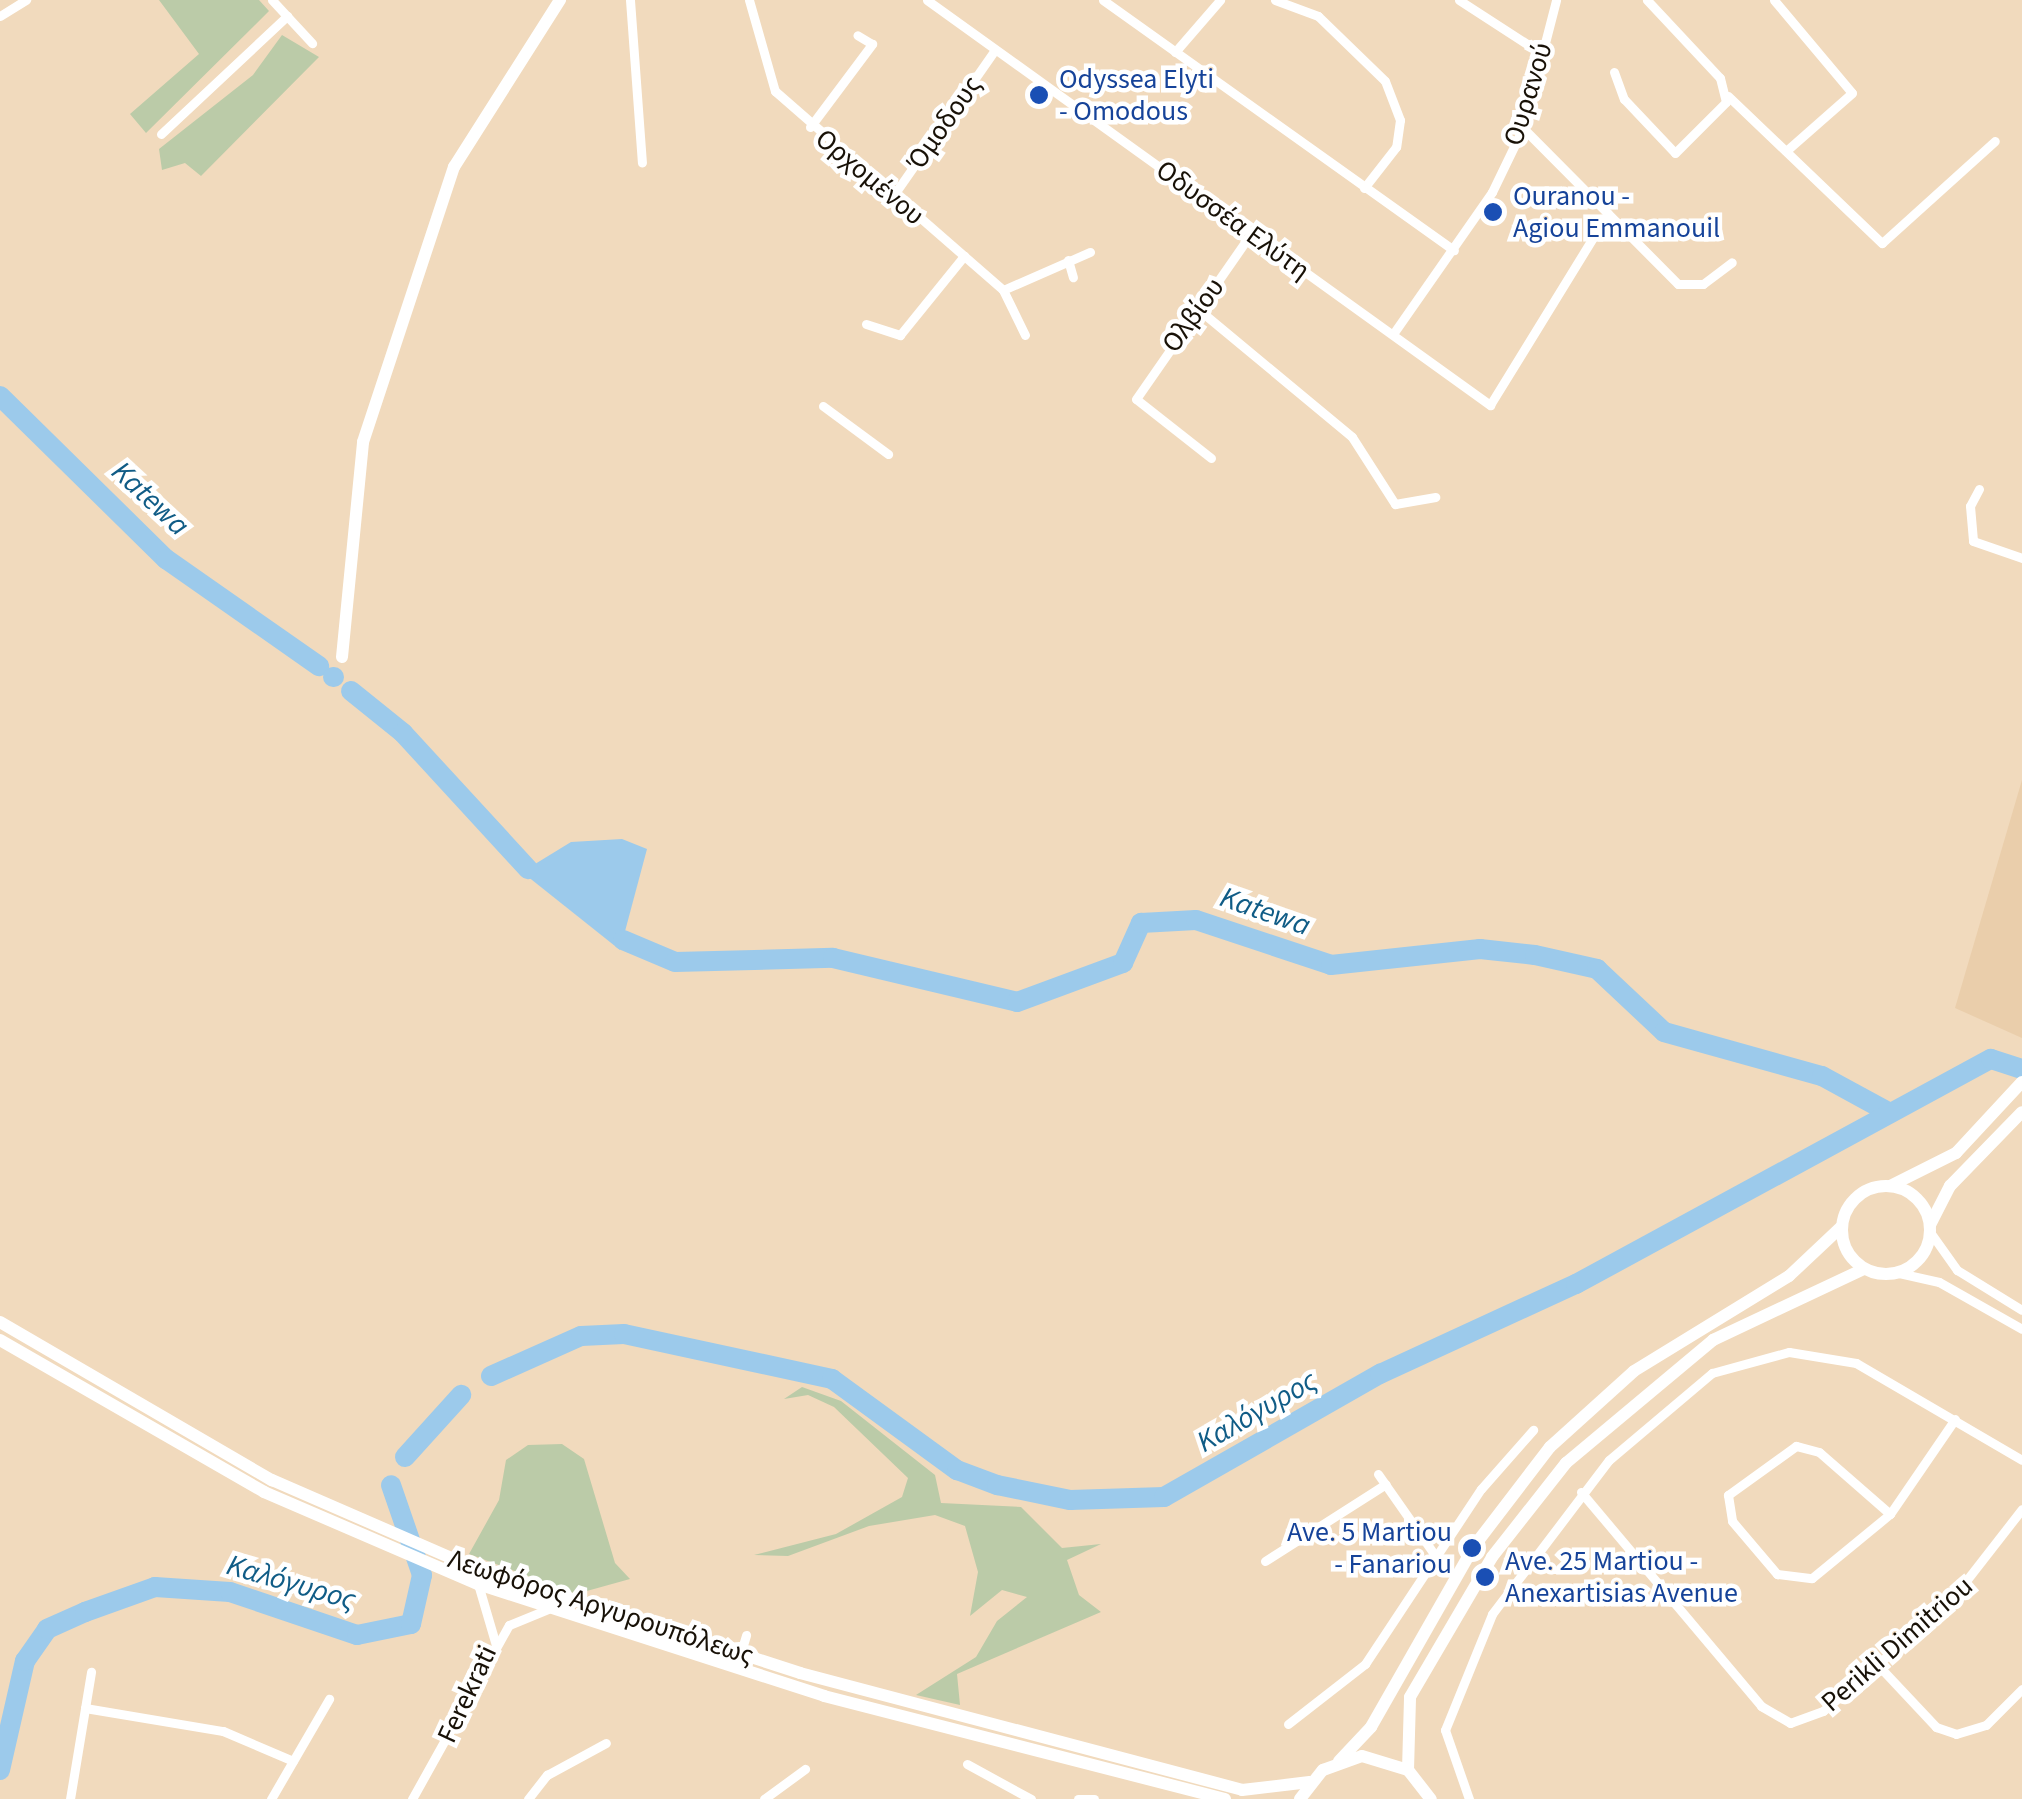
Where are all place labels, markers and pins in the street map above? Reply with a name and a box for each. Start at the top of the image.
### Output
place label: Odyssea Elyti - Omodous [1059,62,1214,128]
marker: Odyssea Elyti - Omodous [1028,84,1050,106]
place label: Ouranou - Agiou Emmanouil [1513,179,1720,245]
marker: Ouranou - Agiou Emmanouil [1482,201,1504,223]
place label: Ave. 5 Martiou - Fanariou [1287,1515,1452,1581]
marker: Ave. 5 Martiou - Fanariou [1461,1537,1483,1559]
place label: Ave. 25 Martiou - Anexartisias Avenue [1505,1544,1738,1610]
marker: Ave. 25 Martiou - Anexartisias Avenue [1474,1566,1496,1588]

